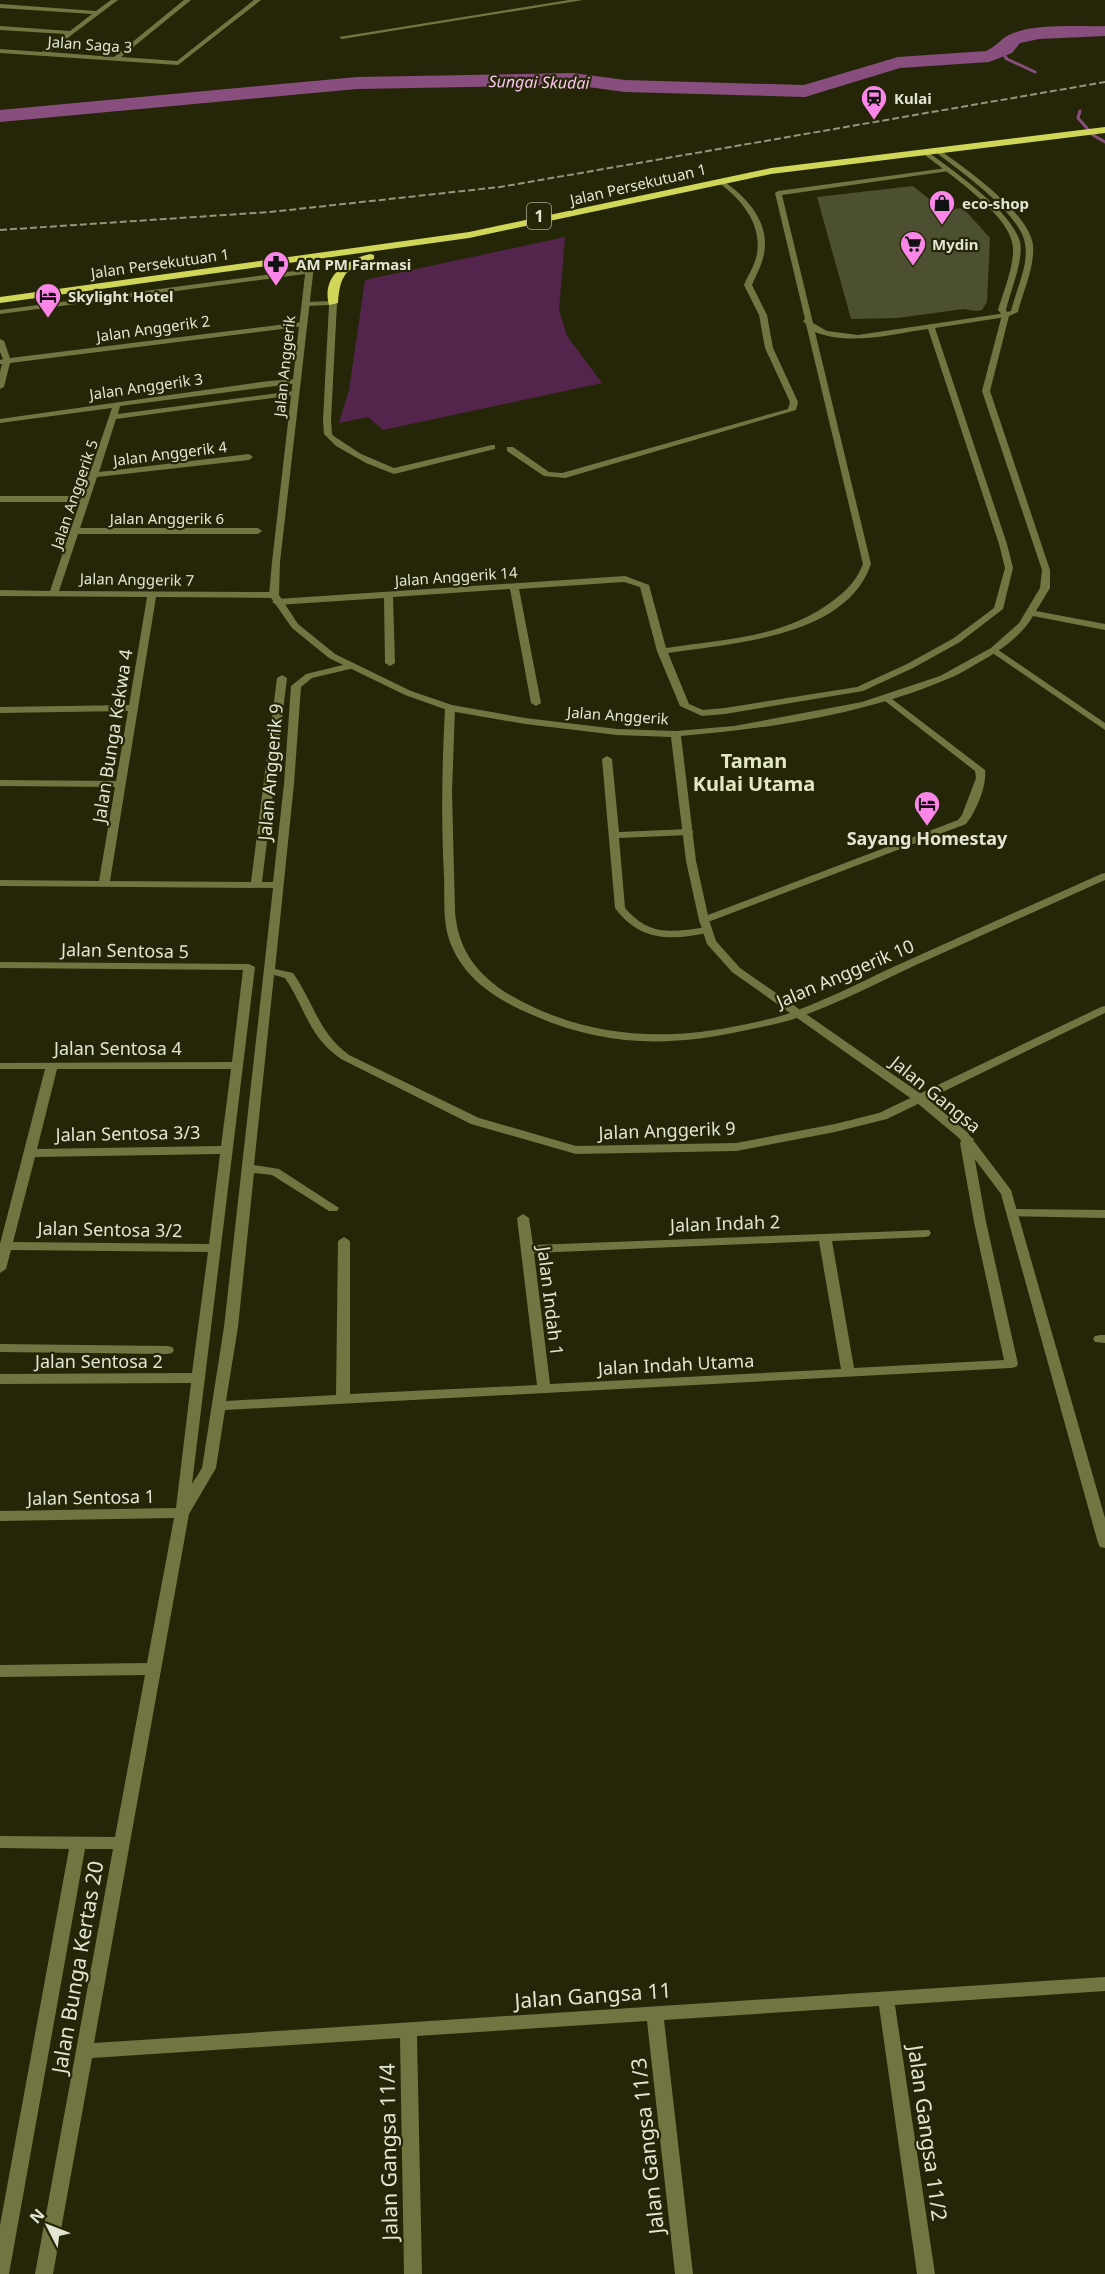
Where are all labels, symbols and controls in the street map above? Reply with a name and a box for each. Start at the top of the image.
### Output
street label: Jalan Saga 3 [45,31,133,57]
water label: Sungai Skudai [488,70,591,94]
station icon: Kulai [859,83,889,121]
place label: Kulai [894,88,932,108]
street label: Jalan Persekutuan 1 [566,159,708,210]
shop icon: eco-shop [927,188,957,226]
place label: eco-shop [962,193,1029,213]
road number: 1 [527,203,551,229]
supermarket icon: Mydin [898,229,928,267]
place label: Mydin [932,234,978,254]
street label: Jalan Persekutuan 1 [88,243,230,283]
pharmacy icon: AM PM Farmasi [261,249,291,287]
place label: AM PM Farmasi [296,254,411,274]
hotel icon: Skylight Hotel [33,281,63,319]
place label: Skylight Hotel [68,286,174,306]
street label: Jalan Anggerik 2 [93,310,211,346]
street label: Jalan Anggerik [269,314,299,420]
street label: Jalan Anggerik 3 [86,368,204,404]
street label: Jalan Anggerik 4 [110,436,228,470]
street label: Jalan Anggerik 5 [45,437,102,553]
street label: Jalan Anggerik 6 [108,508,224,528]
street label: Jalan Anggerik 14 [392,562,518,590]
street label: Jalan Anggerik 7 [78,568,194,590]
street label: Jalan Bunga Kekwa 4 [86,647,138,827]
street label: Jalan Anggerik [565,701,669,729]
street label: Jalan Anggerik 9 [252,703,288,843]
district label: Taman Kulai Utama [693,747,815,797]
hotel icon: Sayang Homestay [912,789,942,827]
place label: Sayang Homestay [847,826,1008,850]
street label: Jalan Anggerik 10 [771,933,918,1014]
street label: Jalan Sentosa 5 [59,937,189,963]
street label: Jalan Sentosa 4 [52,1036,182,1060]
street label: Jalan Gangsa [884,1049,986,1138]
street label: Jalan Anggerik 9 [596,1116,736,1144]
street label: Jalan Sentosa 3/3 [53,1120,201,1146]
street label: Jalan Indah 2 [668,1209,780,1237]
street label: Jalan Sentosa 3/2 [35,1216,183,1242]
street label: Jalan Indah 1 [532,1243,570,1357]
street label: Jalan Indah Utama [595,1348,755,1380]
street label: Jalan Sentosa 2 [33,1349,163,1373]
street label: Jalan Sentosa 1 [25,1484,155,1510]
street label: Jalan Bunga Kertas 20 [44,1859,109,2077]
street label: Jalan Gangsa 11 [512,1976,673,2015]
street label: Jalan Gangsa 11/2 [902,2041,954,2223]
street label: Jalan Gangsa 11/3 [624,2056,670,2238]
street label: Jalan Gangsa 11/4 [372,2063,404,2243]
north arrow [18,2196,78,2256]
text: N [24,2204,49,2228]

